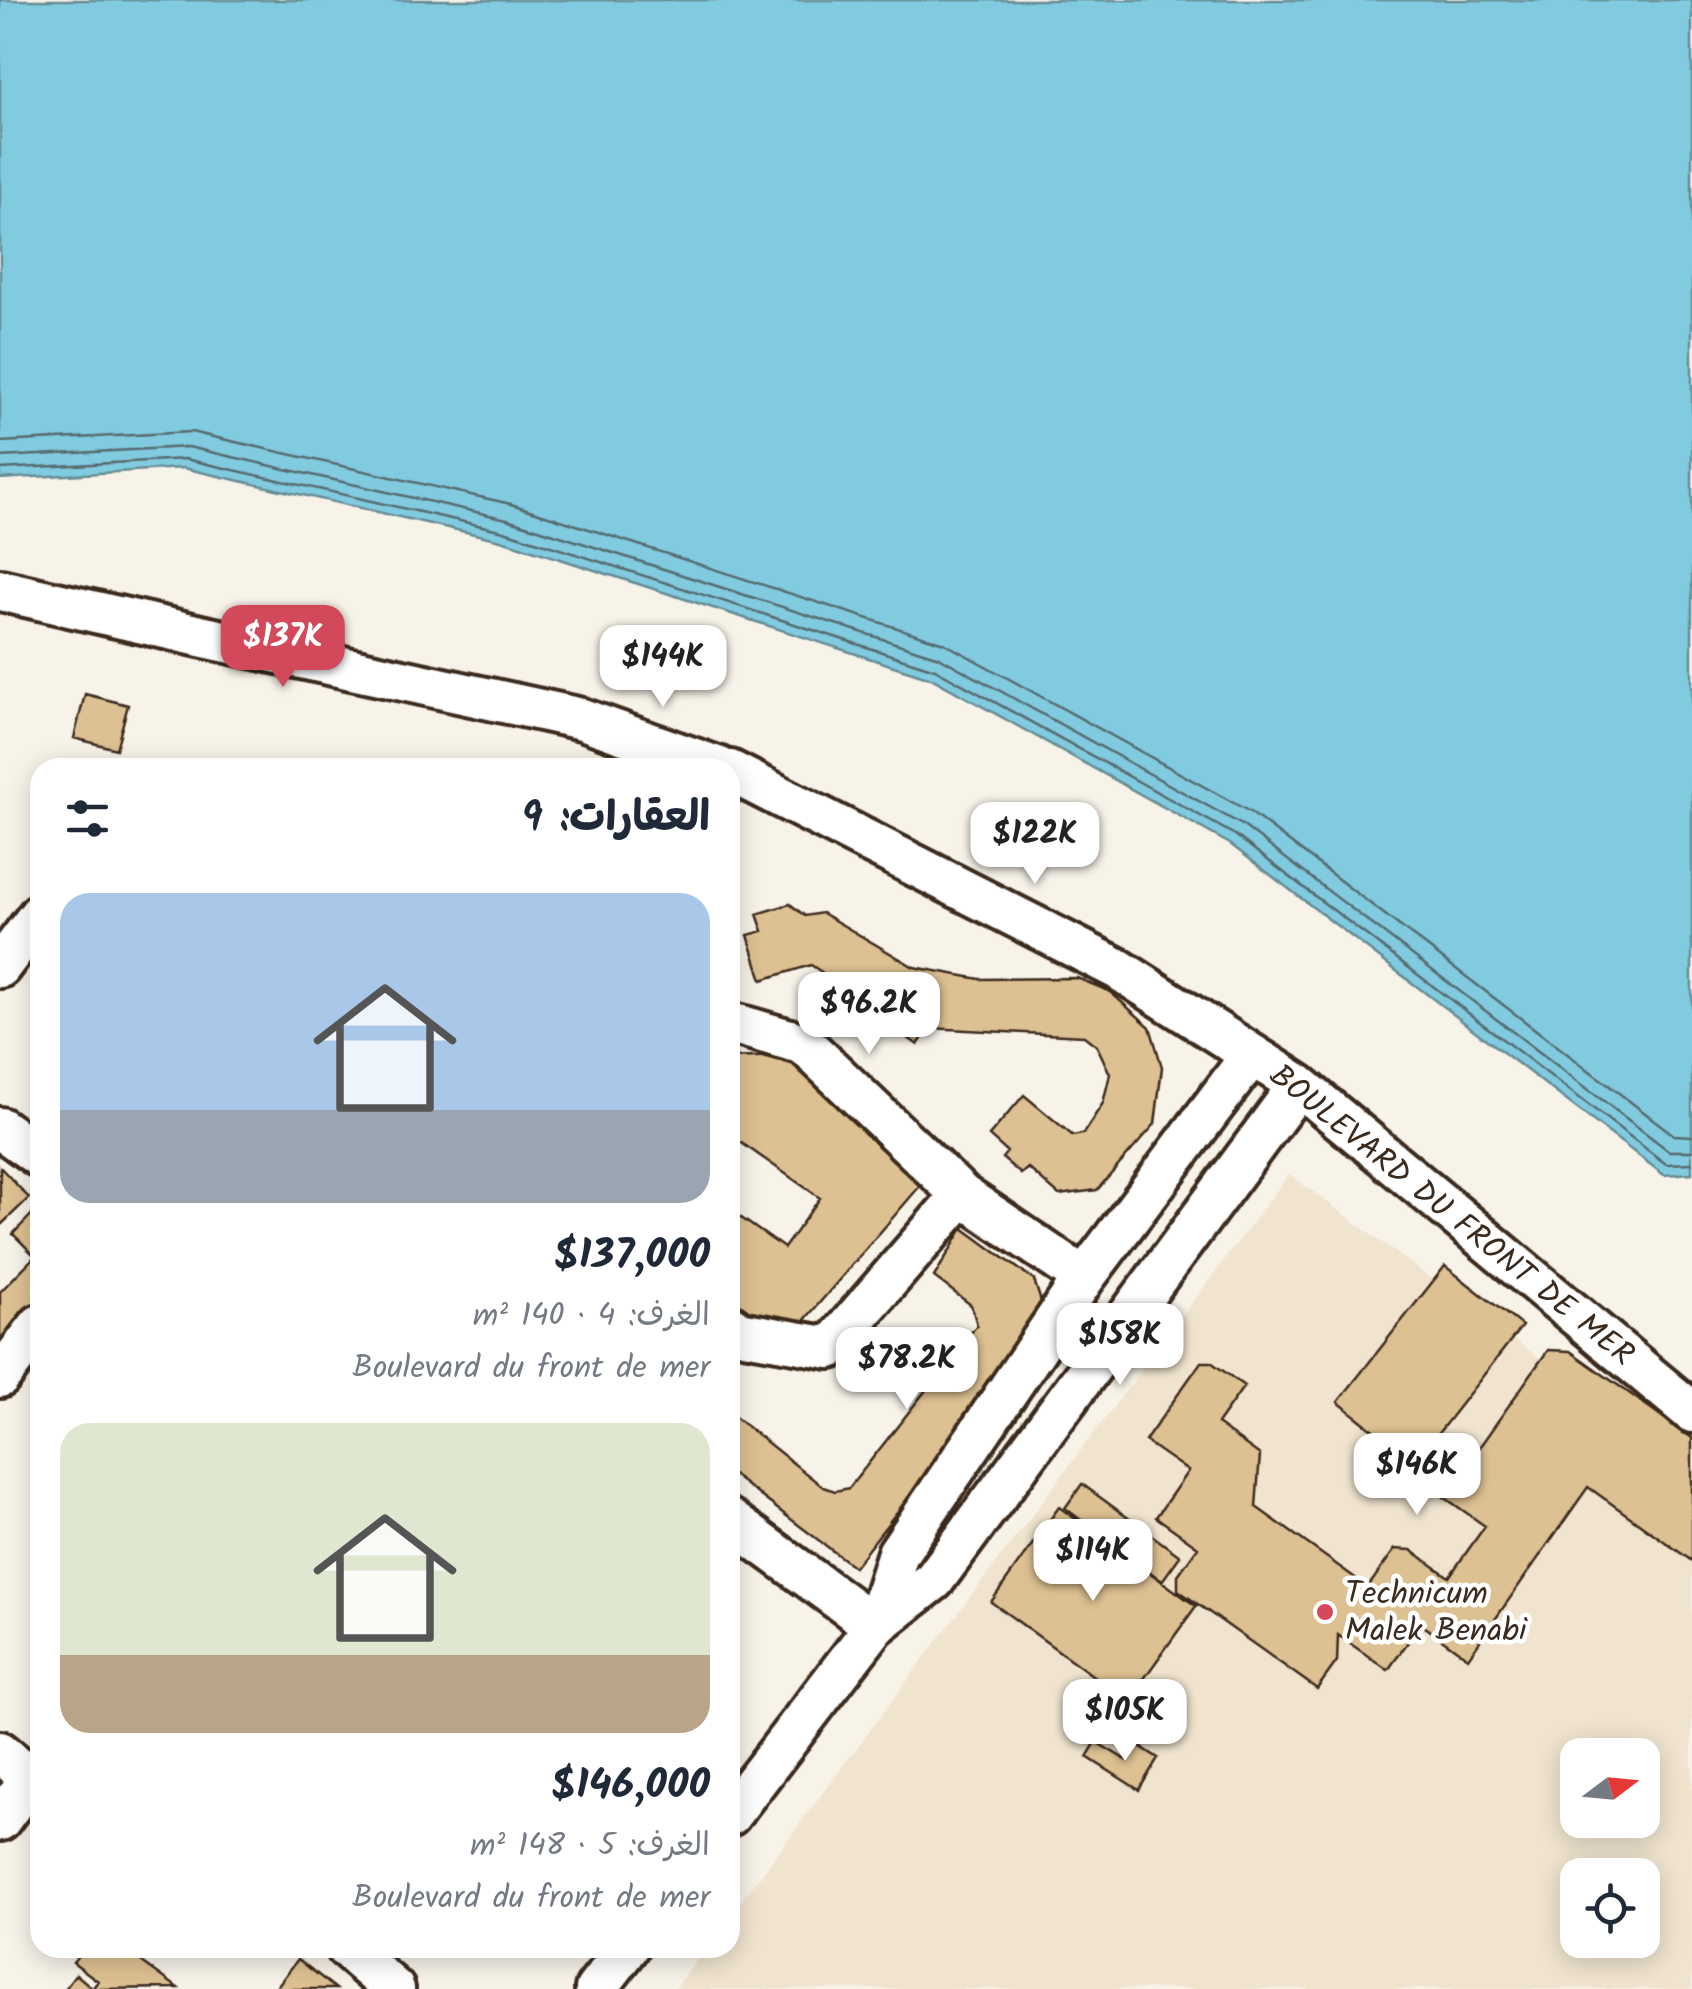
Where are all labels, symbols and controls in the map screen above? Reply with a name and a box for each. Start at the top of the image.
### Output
pin: $137K [213,605,353,690]
text: $137K [243,612,323,663]
pin: $144K [593,625,733,710]
text: $144K [622,632,704,683]
text: العقارات: 9 [522,785,710,852]
icon: filters [60,791,115,846]
pin: $122K [965,802,1105,887]
text: $122K [992,809,1078,860]
icon: home [295,958,475,1138]
pin: $96.2K [788,972,950,1057]
text: $96.2K [820,979,918,1030]
street label: BOULEVARD DU FRONT DE MER [1257,1052,1645,1380]
text: $137,000 [554,1223,710,1290]
text: الغرف: 4 · 140 m² [473,1291,710,1342]
pin: $158K [1050,1303,1190,1388]
text: $158K [1079,1310,1161,1361]
pin: $78.2K [826,1327,988,1412]
text: $78.2K [858,1334,956,1385]
text: Boulevard du front de mer [352,1343,710,1394]
pin: $146K [1347,1433,1487,1518]
text: $146K [1376,1440,1458,1491]
icon: home [295,1488,475,1668]
pin: $114K [1023,1519,1163,1604]
text: $114K [1056,1526,1130,1577]
place label: Technicum Malek Benabi [1345,1569,1528,1657]
marker: Technicum Malek Benabi [1314,1601,1336,1623]
pin: $105K [1055,1679,1195,1764]
text: $105K [1085,1686,1165,1737]
north arrow [1560,1738,1660,1838]
map controls [1560,1738,1660,1958]
text: $146,000 [551,1753,710,1820]
text: الغرف: 5 · 148 m² [470,1821,710,1872]
button: locate [1560,1858,1660,1958]
text: Boulevard du front de mer [352,1873,710,1924]

